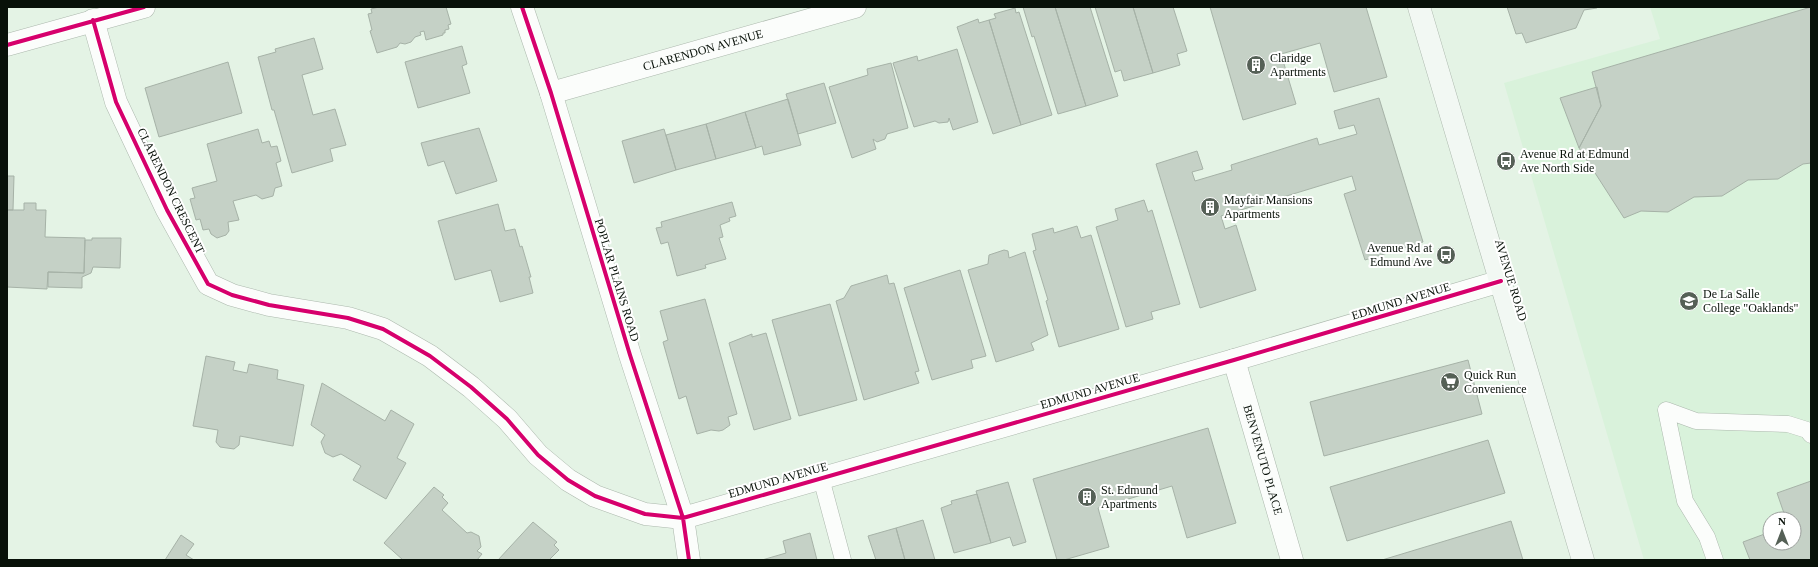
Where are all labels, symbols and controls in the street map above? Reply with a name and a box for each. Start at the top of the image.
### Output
street label: CLARENDON AVENUE [641,26,765,74]
place label: Claridge Apartments [1270,51,1326,79]
building icon: Claridge Apartments [1245,54,1267,76]
street label: CLARENDON CRESCENT [134,126,208,257]
place label: Avenue Rd at Edmund Ave North Side [1520,147,1629,175]
bus stop icon: Avenue Rd at Edmund Ave North Side [1495,150,1517,172]
place label: Mayfair Mansions Apartments [1224,193,1313,221]
building icon: Mayfair Mansions Apartments [1199,196,1221,218]
street label: POPLAR PLAINS ROAD [592,217,643,344]
street label: AVENUE ROAD [1492,237,1530,323]
place label: Avenue Rd at Edmund Ave [1367,241,1433,269]
bus stop icon: Avenue Rd at Edmund Ave [1435,244,1457,266]
street label: EDMUND AVENUE [1350,279,1452,323]
place label: De La Salle College "Oaklands" [1703,287,1799,315]
school or university icon: De La Salle College "Oaklands" [1678,290,1700,312]
place label: Quick Run Convenience [1464,368,1527,396]
street label: EDMUND AVENUE [1039,370,1141,412]
supermarket icon: Quick Run Convenience [1439,371,1461,393]
street label: BENVENUTO PLACE [1240,403,1286,517]
street label: EDMUND AVENUE [727,459,829,501]
place label: St. Edmund Apartments [1101,483,1158,511]
building icon: St. Edmund Apartments [1076,486,1098,508]
north arrow [1762,511,1802,551]
text: N [1778,515,1786,527]

